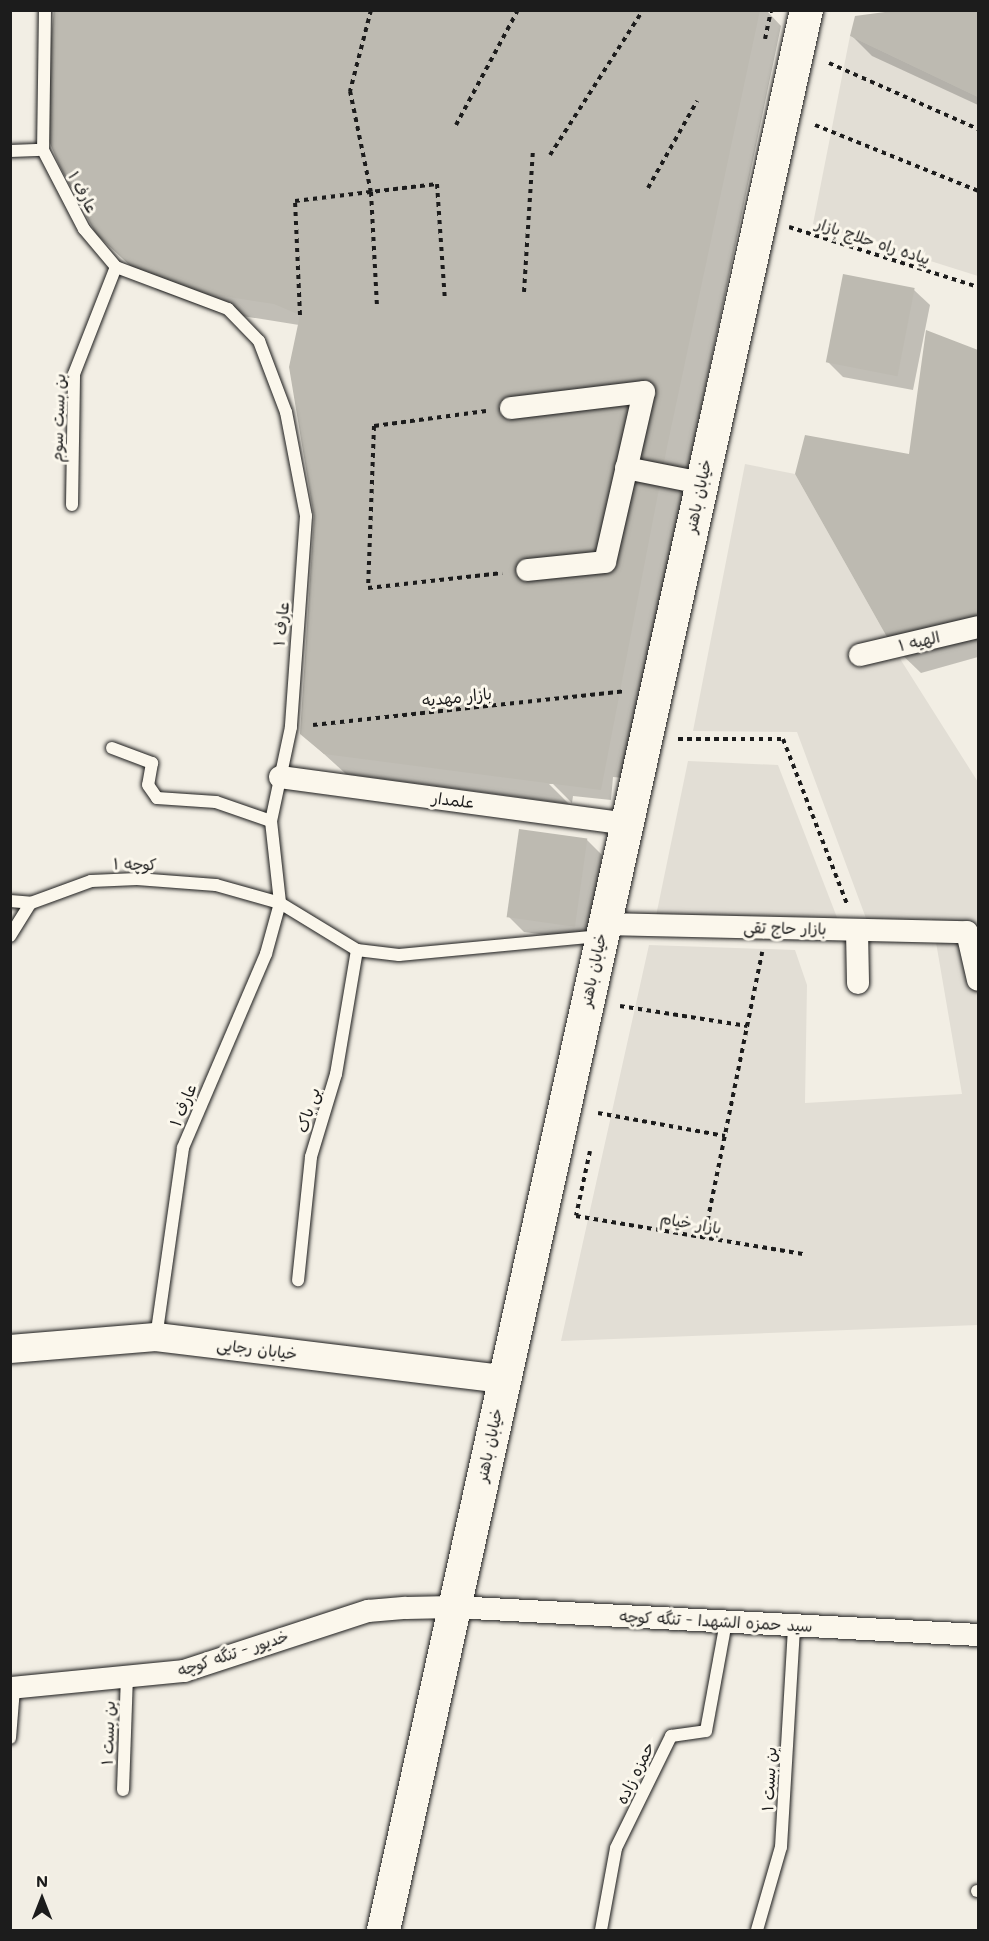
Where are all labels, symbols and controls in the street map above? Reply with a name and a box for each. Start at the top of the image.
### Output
street label: عارف ۱ [64,168,102,216]
street label: پیاده راه حلاج بازار [813,213,933,269]
street label: بن بست سوم [47,373,69,463]
street label: خیابان باهنر [681,457,715,535]
street label: عارف ۱ [269,601,293,647]
street label: الهیه ۱ [896,627,942,655]
street label: بازار مهدیه [421,684,493,710]
street label: علمدار [431,788,475,812]
street label: کوچه ۱ [113,854,157,874]
street label: بازار حاج تقی [743,918,827,938]
street label: خیابان باهنر [576,931,610,1009]
street label: عارف ۱ [166,1081,200,1129]
street label: بی باک [292,1085,324,1135]
street label: بازار خیام [659,1208,723,1238]
street label: خیابان رجایی [216,1335,298,1363]
street label: خیابان باهنر [472,1406,506,1484]
street label: سید حمزه الشهدا - تنگه کوچه [619,1606,813,1636]
street label: خدیور - تنگه کوچه [175,1626,291,1680]
street label: بن بست ۱ [97,1701,119,1765]
street label: حمزه زاده [612,1739,658,1807]
street label: بن بست ۱ [758,1746,780,1812]
north arrow [12,1869,72,1929]
text: N [36,1870,48,1891]

